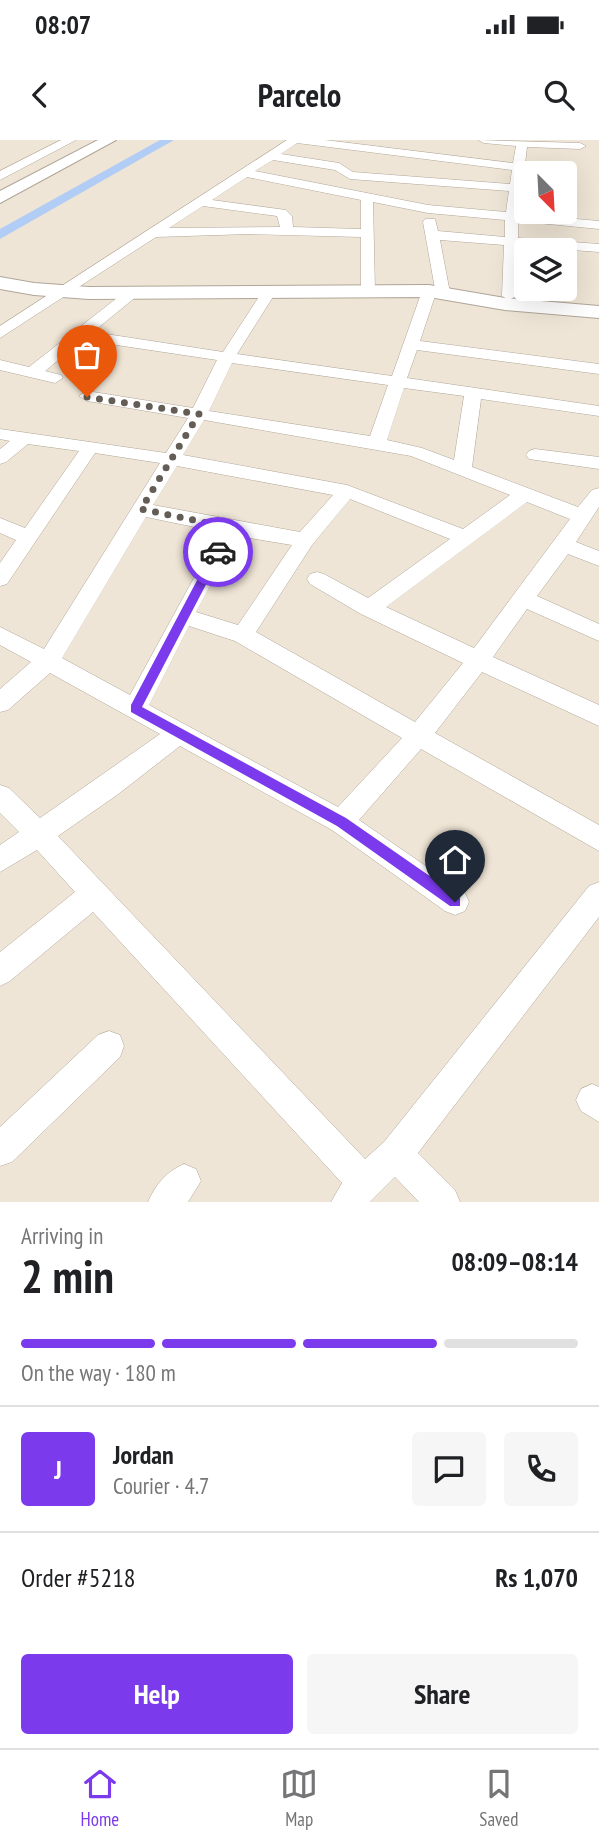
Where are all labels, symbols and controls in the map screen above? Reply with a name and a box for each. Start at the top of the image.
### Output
text: 08:07 [35,8,91,41]
text: Parcelo [258,74,341,116]
icon: back [21,76,59,114]
icon: search [540,76,578,114]
north arrow [514,161,578,224]
map controls [514,161,577,301]
button: layers [514,238,577,301]
pin [57,325,117,397]
icon: bag [68,336,106,374]
courier [183,517,253,587]
icon: car [199,533,237,571]
pin [425,830,485,902]
icon: home [436,841,474,879]
text: Arriving in [21,1221,103,1250]
text: 08:09–08:14 [451,1245,578,1278]
text: 2 min [21,1246,114,1306]
text: On the way · 180 m [21,1358,176,1387]
button: chat [412,1432,486,1506]
button: phone [504,1432,578,1506]
text: Jordan [113,1438,174,1471]
text: J [54,1453,62,1486]
text: Courier · 4.7 [113,1471,209,1500]
text: Order #5218 [21,1561,136,1594]
text: Rs 1,070 [495,1561,578,1594]
button: Help [21,1654,293,1734]
button: Share [307,1654,578,1734]
tab: Home [81,1765,119,1831]
tab: Map [280,1765,318,1831]
tab: Saved [479,1765,518,1831]

